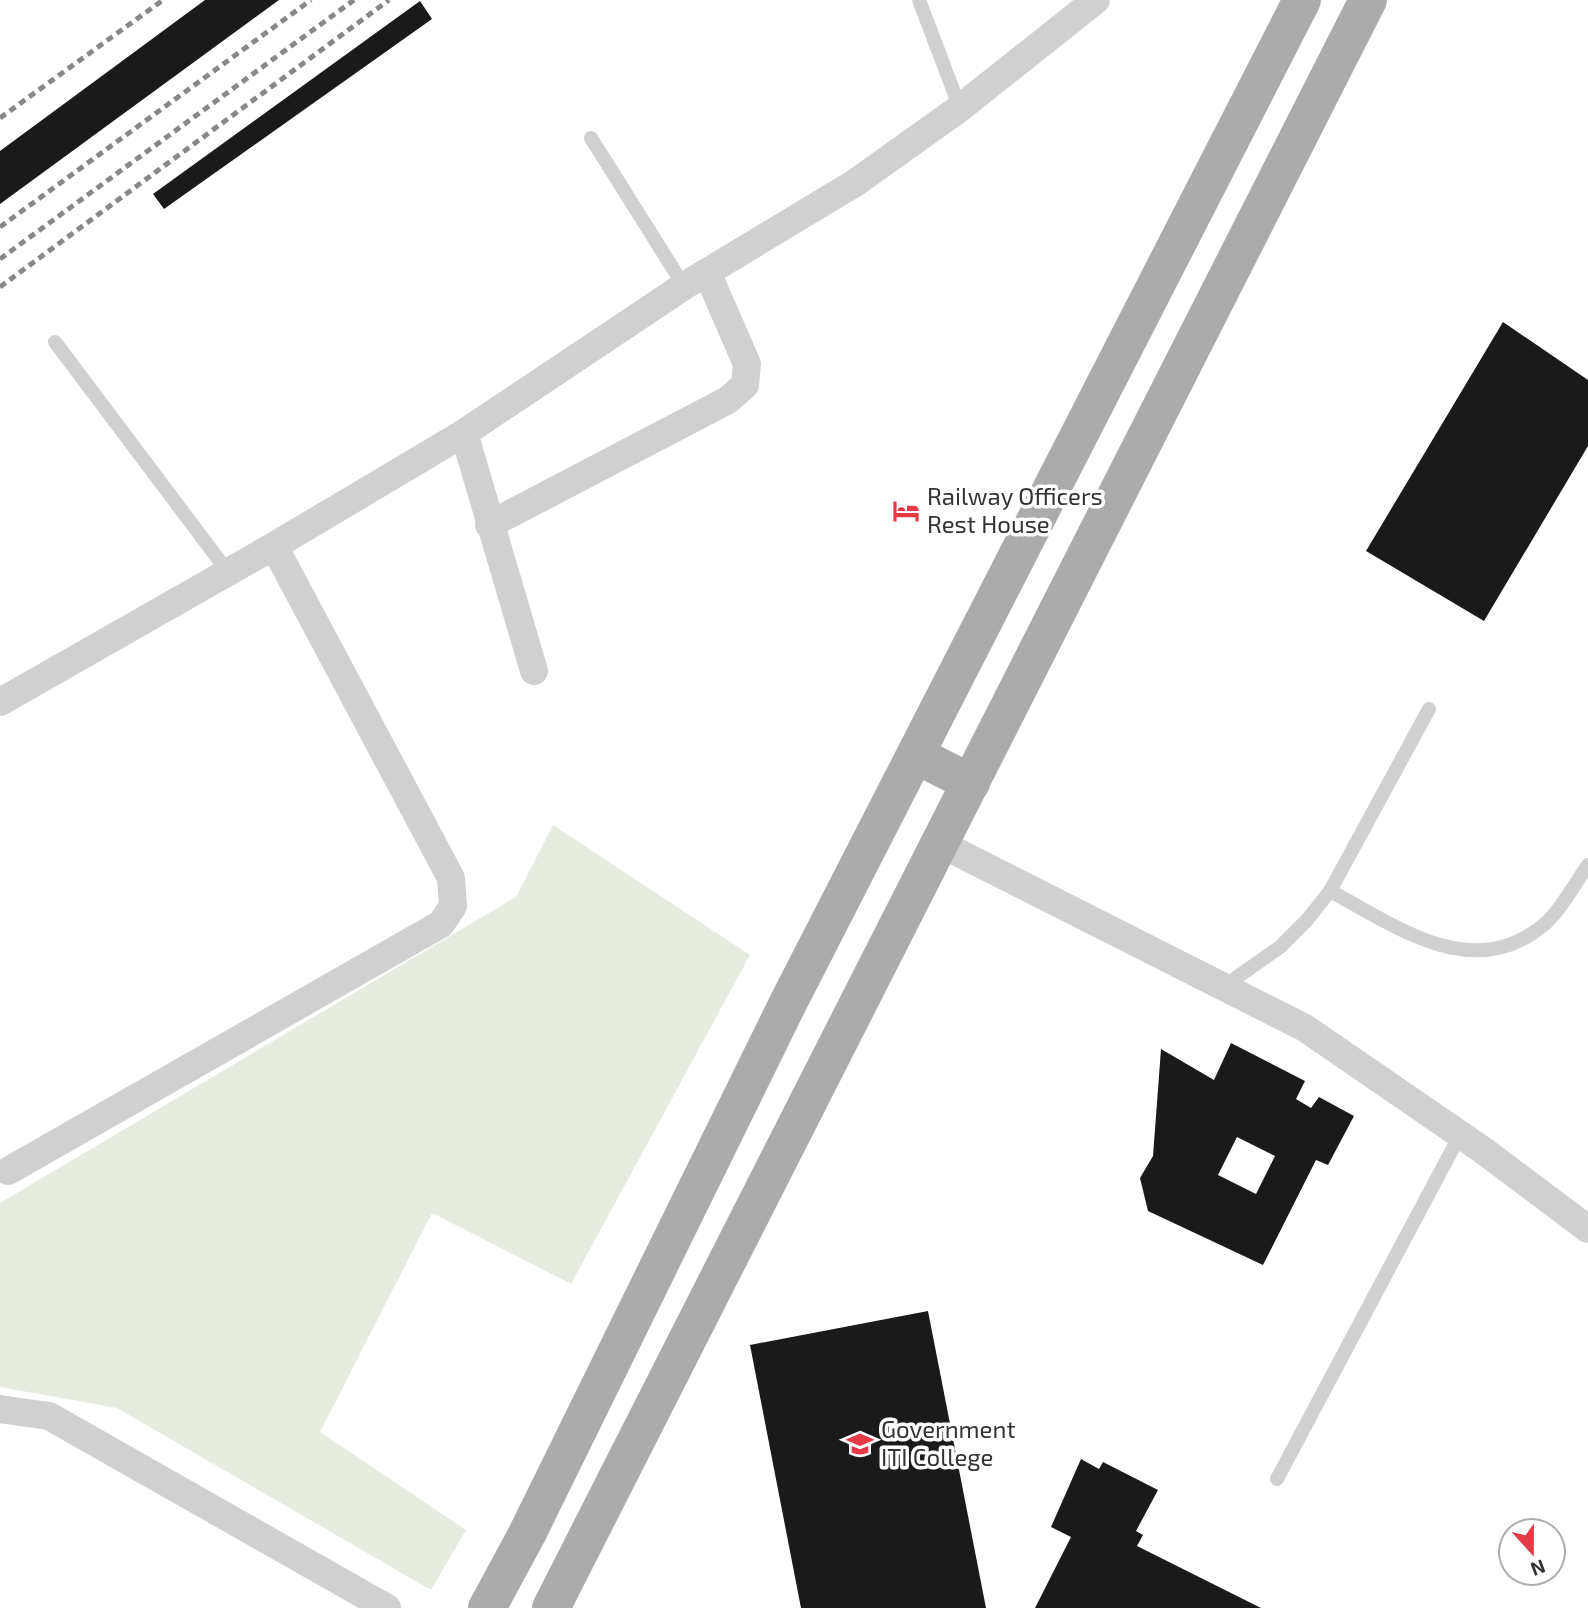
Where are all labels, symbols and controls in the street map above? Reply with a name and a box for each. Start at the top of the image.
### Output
place label: Railway Officers Rest House [927,481,1103,538]
hotel icon: Railway Officers Rest House [891,496,921,526]
place label: Government ITI College [881,1414,1016,1471]
school or university icon: Government ITI College [845,1429,875,1459]
north arrow [1497,1517,1567,1587]
text: N [1528,1555,1549,1582]

